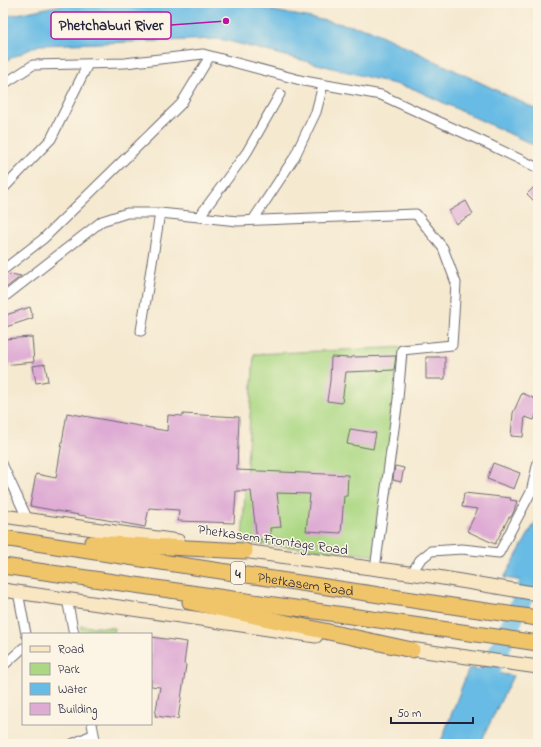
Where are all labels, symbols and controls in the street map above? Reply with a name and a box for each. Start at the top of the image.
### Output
callout: Phetchaburi River [51,12,171,39]
text: Phetchaburi River [59,15,164,37]
street label: Phetkasem Frontage Road [196,520,349,562]
road number: 4 [231,562,245,584]
street label: Phetkasem Road [256,568,355,603]
legend [22,633,152,725]
text: Road [58,641,84,659]
text: Park [58,661,80,679]
text: Water [58,681,87,699]
scale bar [391,699,473,725]
text: Building [57,701,97,720]
text: 50 m [397,705,421,723]

